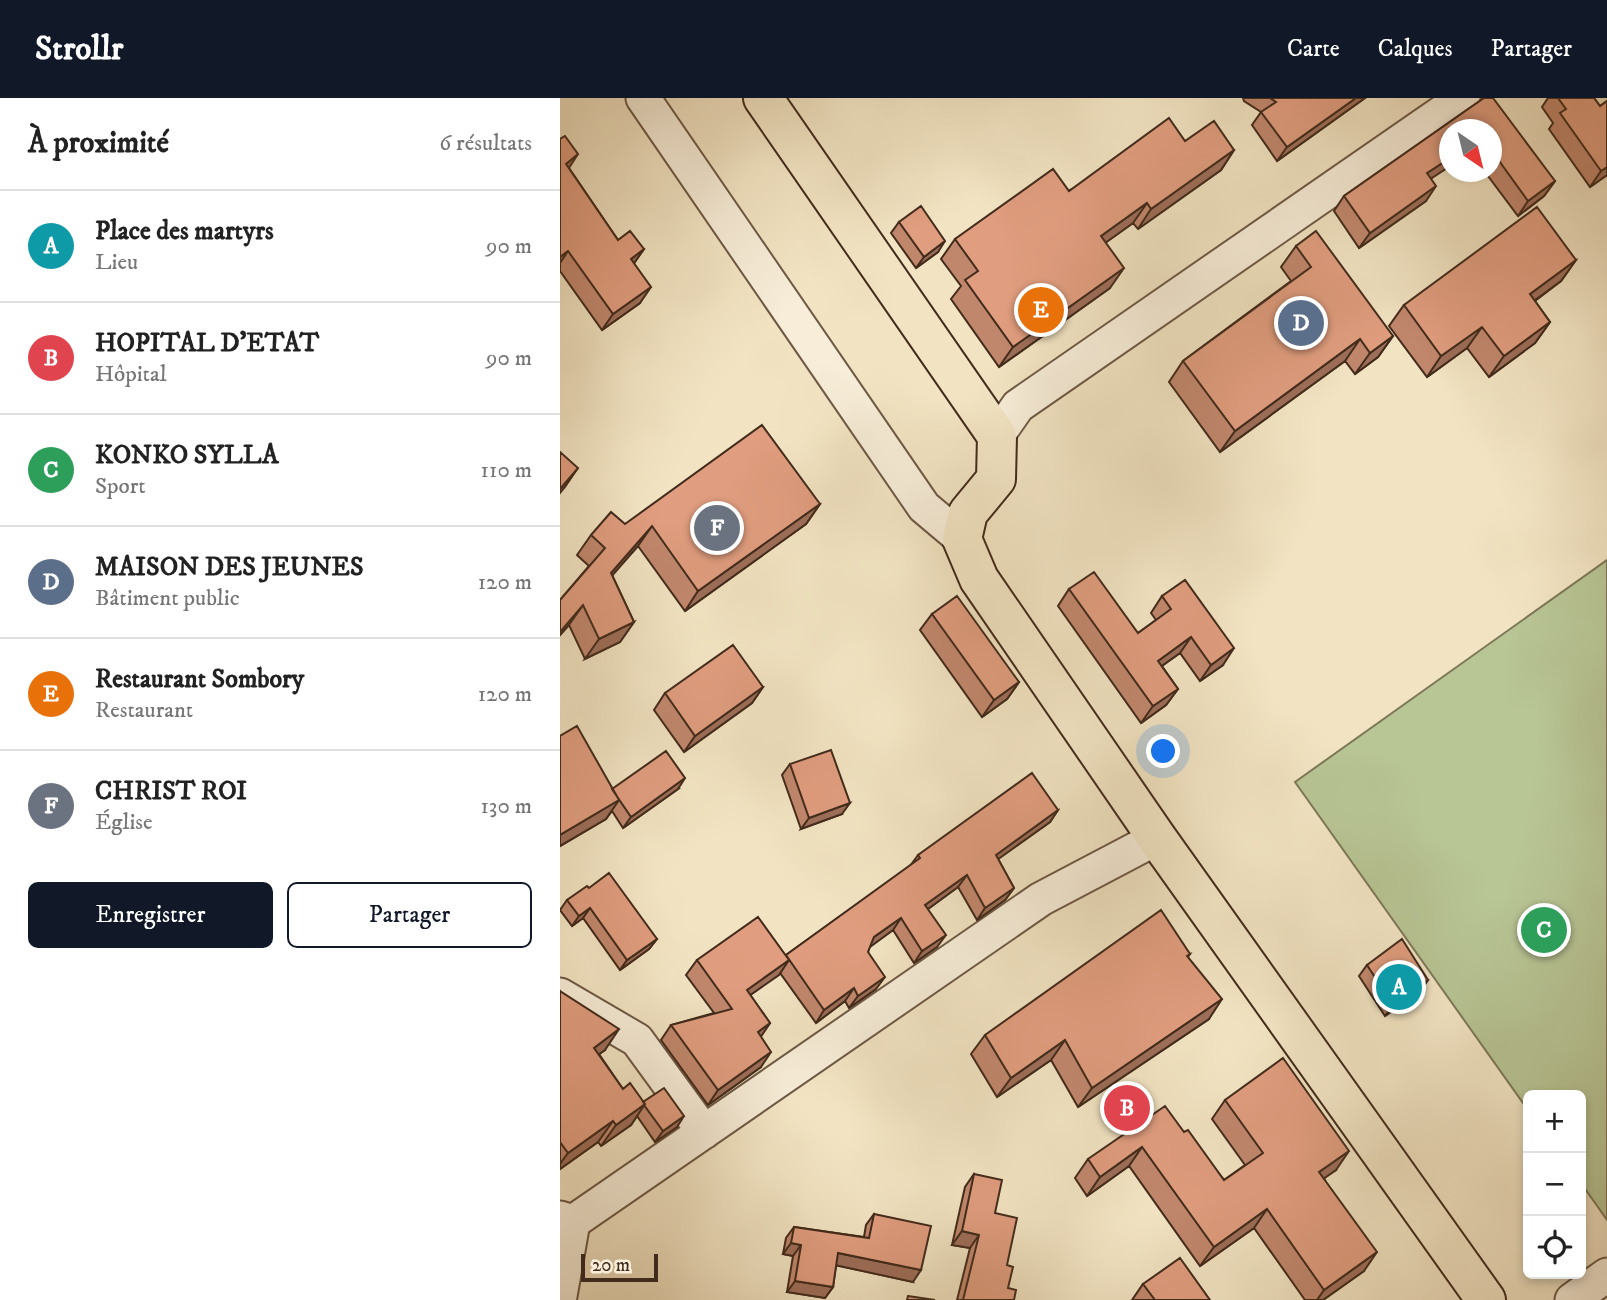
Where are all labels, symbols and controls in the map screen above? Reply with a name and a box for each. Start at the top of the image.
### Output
text: Strollr [35,29,123,70]
text: Carte [1287,34,1340,64]
text: Calques [1378,34,1453,64]
text: Partager [1491,34,1572,64]
north arrow [1439,119,1502,182]
text: À proximité [28,125,169,162]
text: 6 résultats [439,129,532,158]
text: Place des martyrs [95,215,274,248]
text: A [44,232,58,261]
text: 90 m [486,232,532,261]
text: Lieu [95,248,138,277]
pin: E [1018,284,1064,336]
pin: D [1278,297,1324,349]
text: HOPITAL D'ETAT [95,327,319,360]
text: B [44,344,58,373]
text: 90 m [486,344,532,373]
text: Hôpital [95,360,167,389]
text: KONKO SYLLA [95,439,279,472]
text: C [43,456,59,485]
text: 110 m [481,456,532,485]
text: Sport [95,472,146,501]
pin: F [694,502,740,554]
text: MAISON DES JEUNES [95,551,364,584]
text: D [42,568,60,597]
text: 120 m [478,568,532,597]
text: Bâtiment public [95,584,240,613]
text: Restaurant Sombory [95,663,304,696]
text: E [43,680,59,709]
text: 120 m [478,680,532,709]
text: Restaurant [95,696,193,725]
your location [1146,734,1180,768]
text: CHRIST ROI [95,775,247,808]
text: F [44,792,58,821]
text: 130 m [480,792,532,821]
text: Église [95,808,153,837]
button: Enregistrer [28,882,273,948]
button: Partager [287,882,532,948]
pin: C [1521,904,1567,956]
pin: A [1376,961,1422,1013]
pin: B [1104,1082,1150,1134]
map controls [1523,1090,1586,1279]
button: + [1523,1090,1586,1153]
button: − [1523,1153,1586,1216]
button: locate [1523,1216,1586,1279]
scale bar [581,1251,658,1283]
text: 20 m [592,1254,630,1277]

